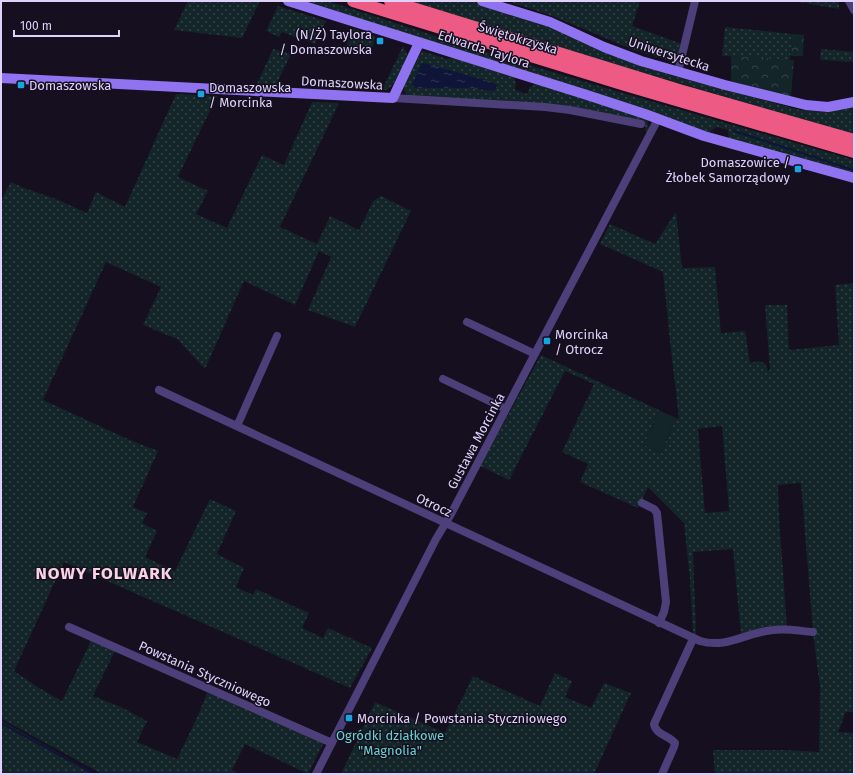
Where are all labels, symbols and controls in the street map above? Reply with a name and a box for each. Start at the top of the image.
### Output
scale bar [14,12,119,38]
text: 100 m [20,19,52,33]
street label: Świętokrzyska [476,19,560,57]
place label: (N/Ż) Taylora / Domaszowska [280,27,372,57]
street label: Edwarda Taylora [436,27,532,71]
street label: Uniwersytecka [626,34,712,74]
marker: (N/Ż) Taylora / Domaszowska [375,36,385,46]
street label: Domaszowska [301,73,383,93]
place label: Domaszowska [29,78,111,93]
marker: Domaszowska [16,80,26,90]
place label: Domaszowska / Morcinka [209,80,291,110]
marker: Domaszowska / Morcinka [196,89,206,99]
place label: Domaszowice / Żłobek Samorządowy [666,155,791,185]
marker: Domaszowice / Żłobek Samorządowy [793,164,803,174]
place label: Morcinka / Otrocz [555,327,608,357]
marker: Morcinka / Otrocz [542,336,552,346]
street label: Gustawa Morcinka [444,390,508,492]
street label: Otrocz [414,490,455,520]
district label: NOWY FOLWARK [36,563,172,584]
street label: Powstania Styczniowego [137,638,273,710]
place label: Morcinka / Powstania Styczniowego [357,711,567,726]
marker: Morcinka / Powstania Styczniowego [344,713,354,723]
park label: Ogródki działkowe "Magnolia" [336,728,444,758]

